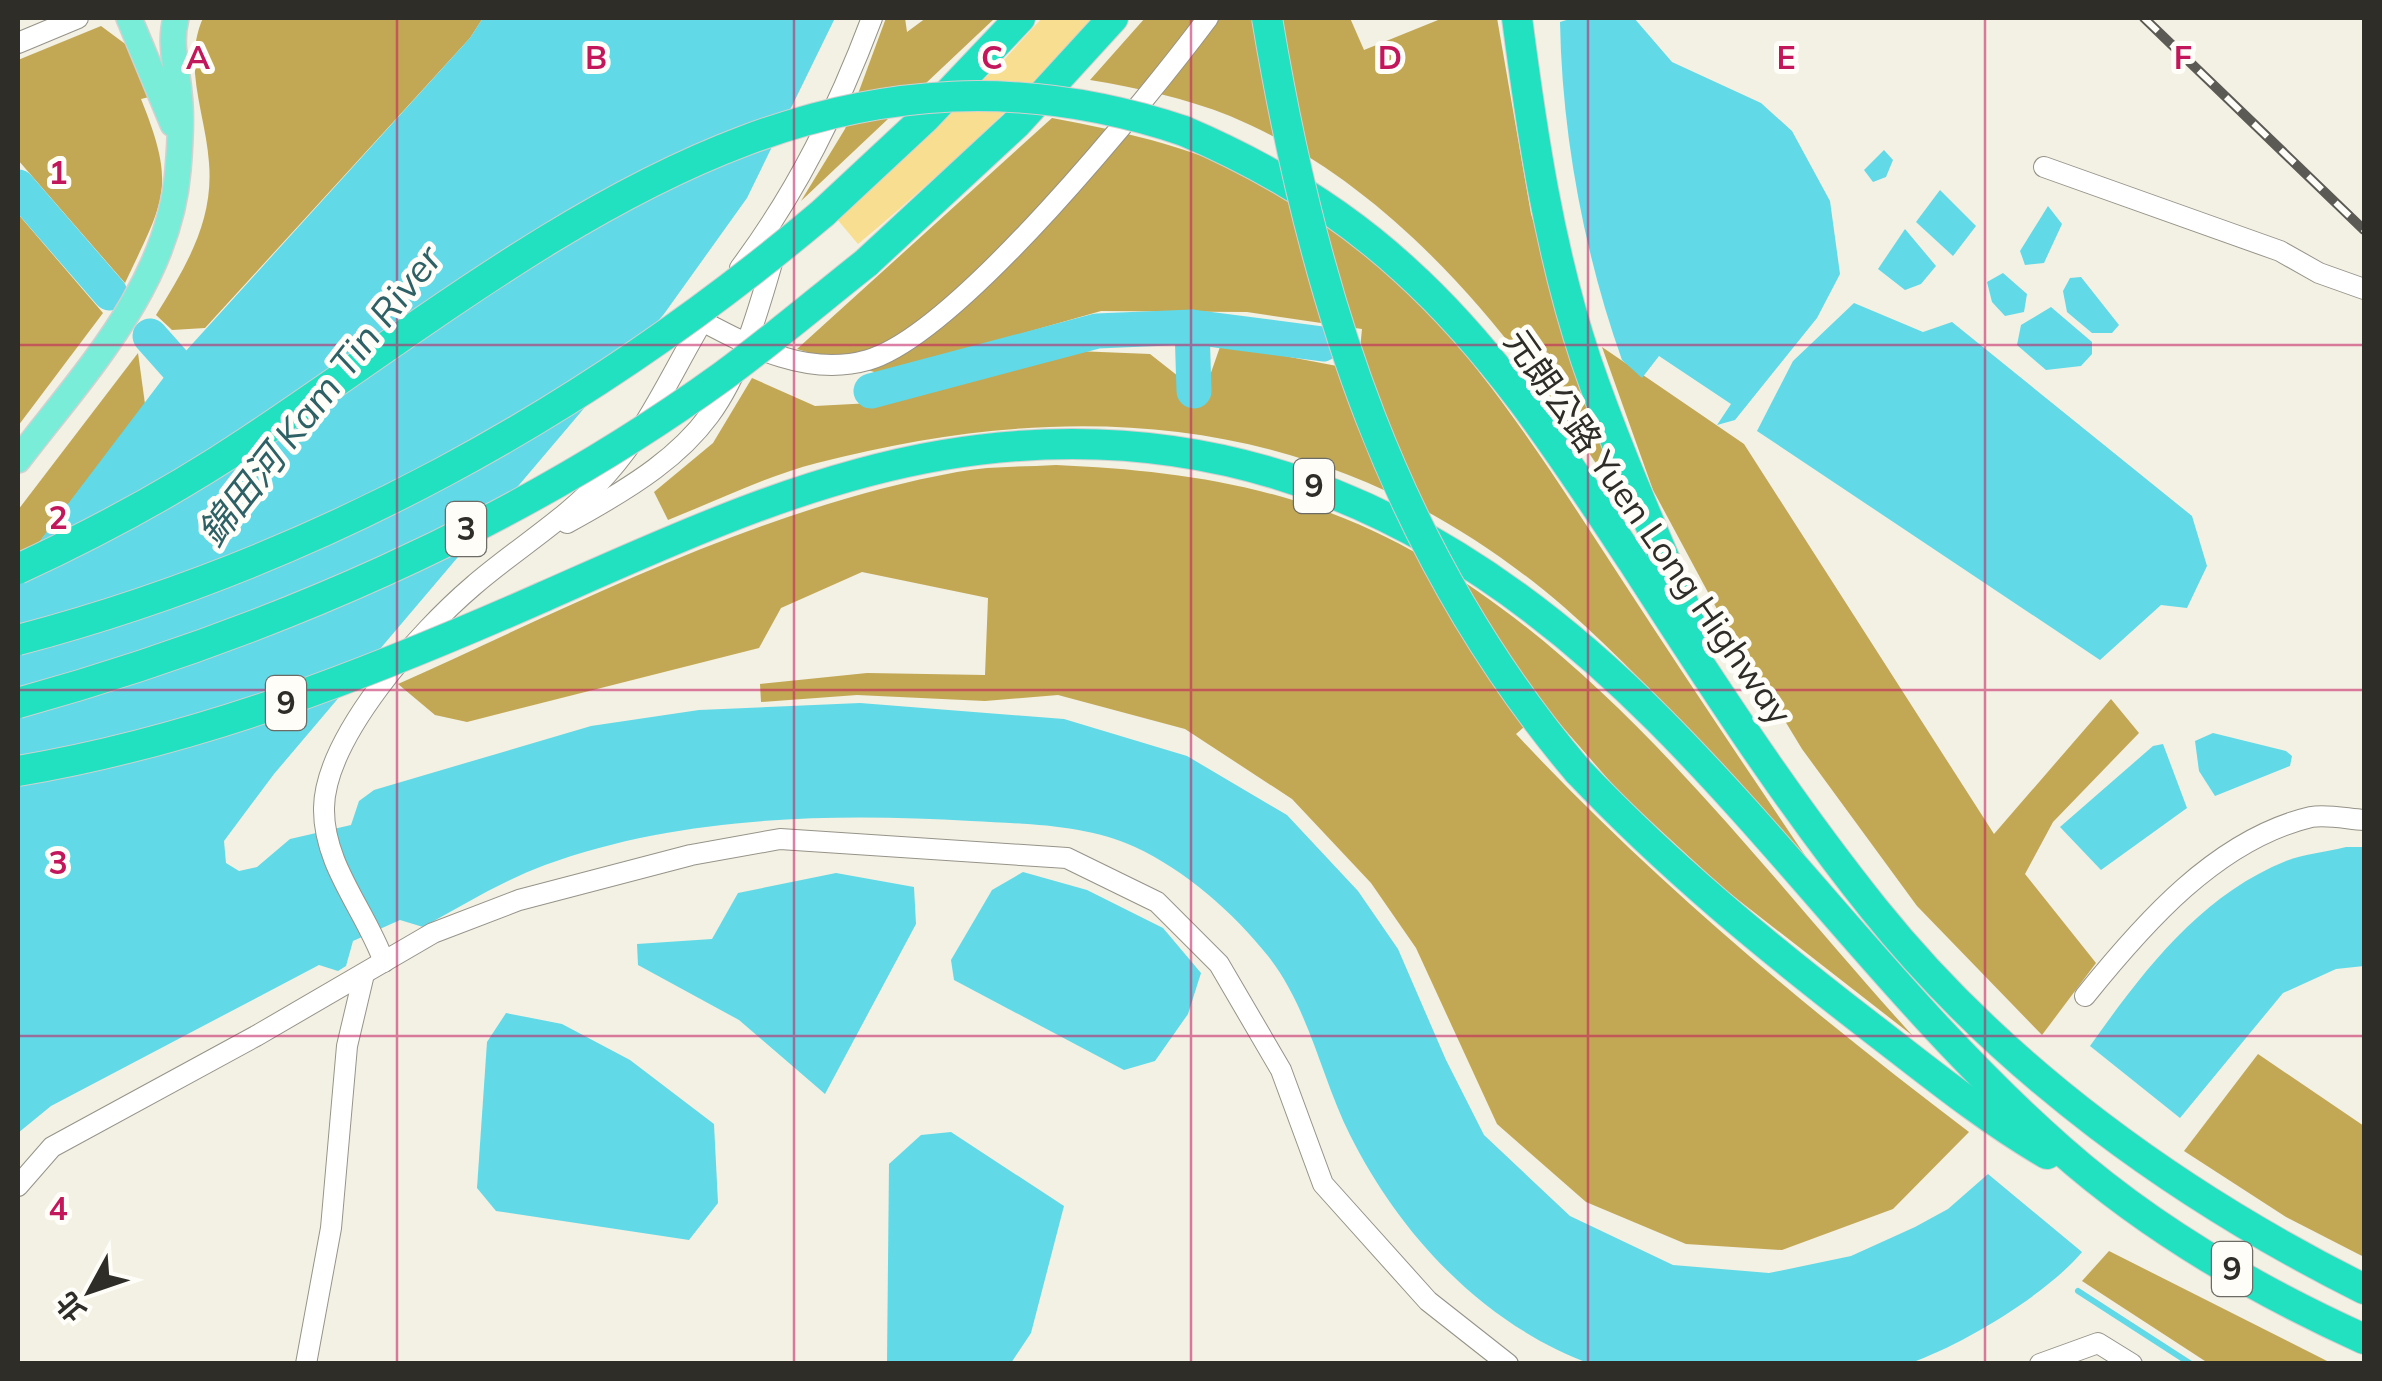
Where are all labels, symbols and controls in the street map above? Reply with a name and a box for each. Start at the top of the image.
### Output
text: A [186,37,210,77]
text: B [585,37,607,77]
text: C [981,37,1003,77]
text: D [1378,37,1402,77]
text: E [1776,37,1796,77]
text: F [2174,37,2192,77]
text: 1 [48,152,68,192]
water label: 錦田河 Kam Tin River [187,234,453,555]
street label: 元朗公路 Yuen Long Highway [1495,320,1803,733]
road number: 9 [1294,459,1334,513]
text: 2 [48,497,68,537]
road number: 3 [446,502,486,556]
road number: 9 [266,676,306,730]
text: 3 [48,842,68,882]
text: 4 [48,1188,68,1228]
north arrow [40,1241,140,1341]
road number: 9 [2212,1242,2252,1296]
text: 北 [48,1285,93,1329]

